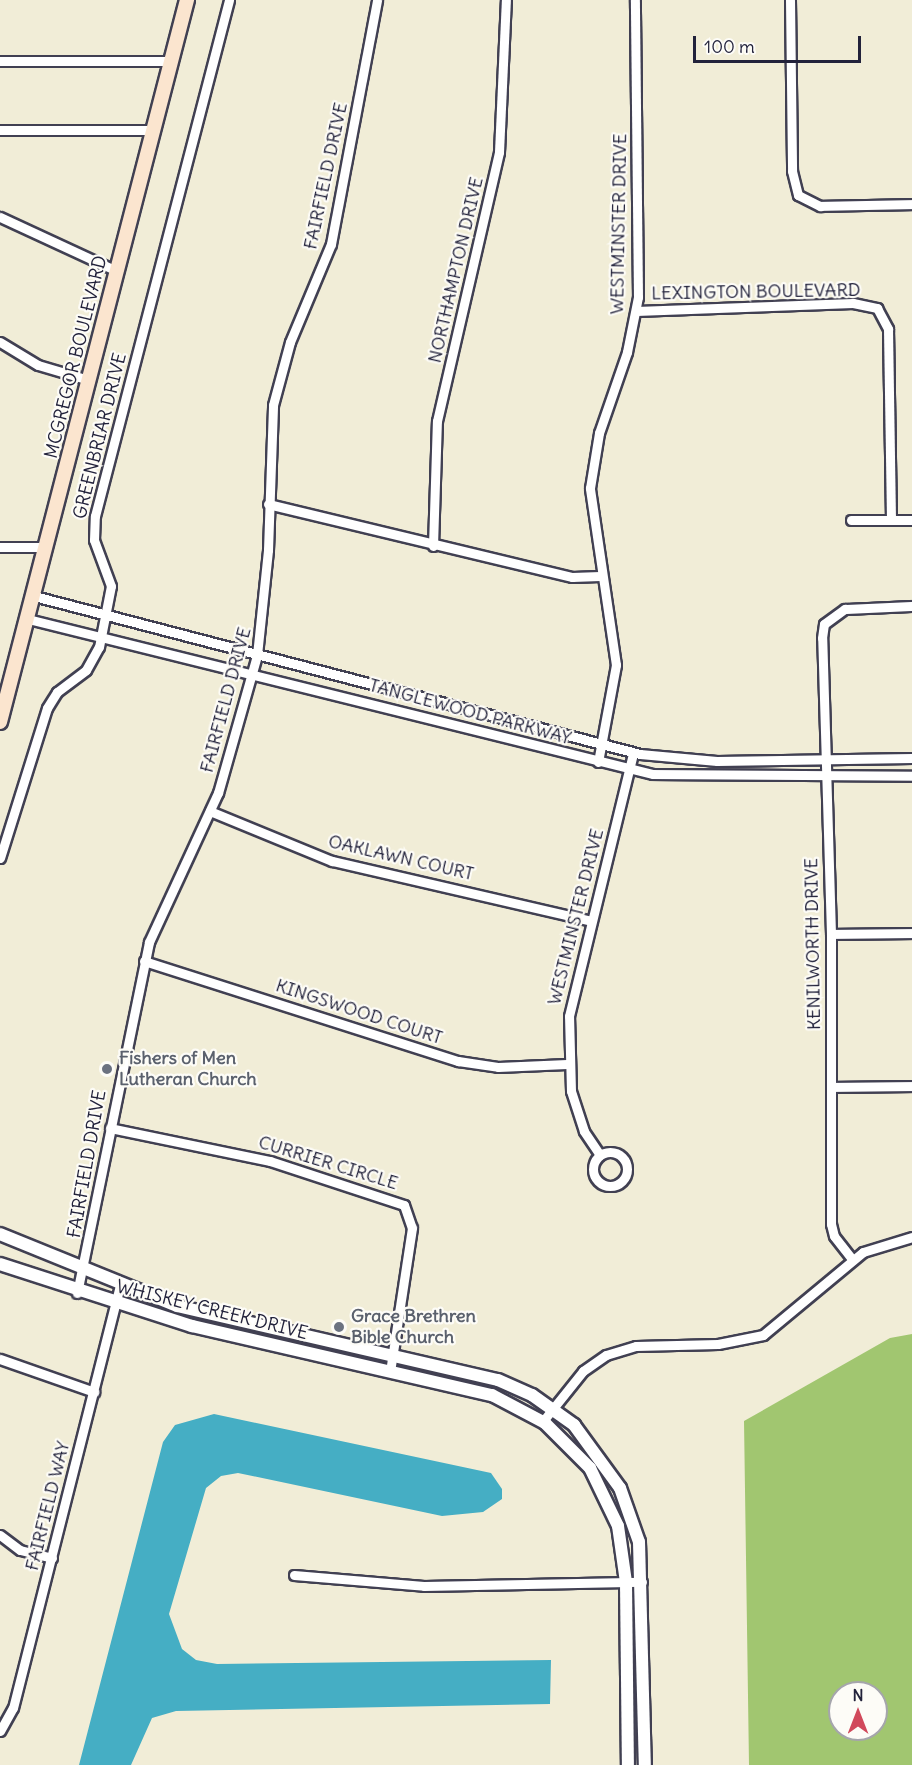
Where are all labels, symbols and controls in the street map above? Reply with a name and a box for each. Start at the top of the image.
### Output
scale bar [696,24,864,62]
text: 100 m [704,35,755,58]
street label: FAIRFIELD DRIVE [300,101,352,251]
street label: WESTMINSTER DRIVE [607,133,631,315]
street label: NORTHAMPTON DRIVE [424,175,488,365]
street label: MCGREGOR BOULEVARD [40,253,112,461]
street label: LEXINGTON BOULEVARD [651,279,861,305]
street label: GREENBRIAR DRIVE [69,351,131,521]
street label: FAIRFIELD DRIVE [196,625,256,775]
street label: TANGLEWOOD PARKWAY [367,675,573,749]
street label: WESTMINSTER DRIVE [544,827,608,1007]
street label: OAKLAWN COURT [326,831,476,885]
street label: KENILWORTH DRIVE [801,858,825,1030]
street label: KINGSWOOD COURT [273,975,445,1049]
place label: Fishers of Men Lutheran Church [119,1048,257,1090]
marker: Fishers of Men Lutheran Church [100,1062,114,1076]
street label: FAIRFIELD DRIVE [63,1088,111,1240]
street label: CURRIER CIRCLE [256,1132,400,1194]
street label: WHISKEY CREEK DRIVE [114,1276,310,1344]
place label: Grace Brethren Bible Church [351,1306,476,1348]
marker: Grace Brethren Bible Church [332,1320,346,1334]
street label: FAIRFIELD WAY [22,1439,74,1573]
north arrow [828,1681,888,1741]
text: N [852,1685,864,1705]

